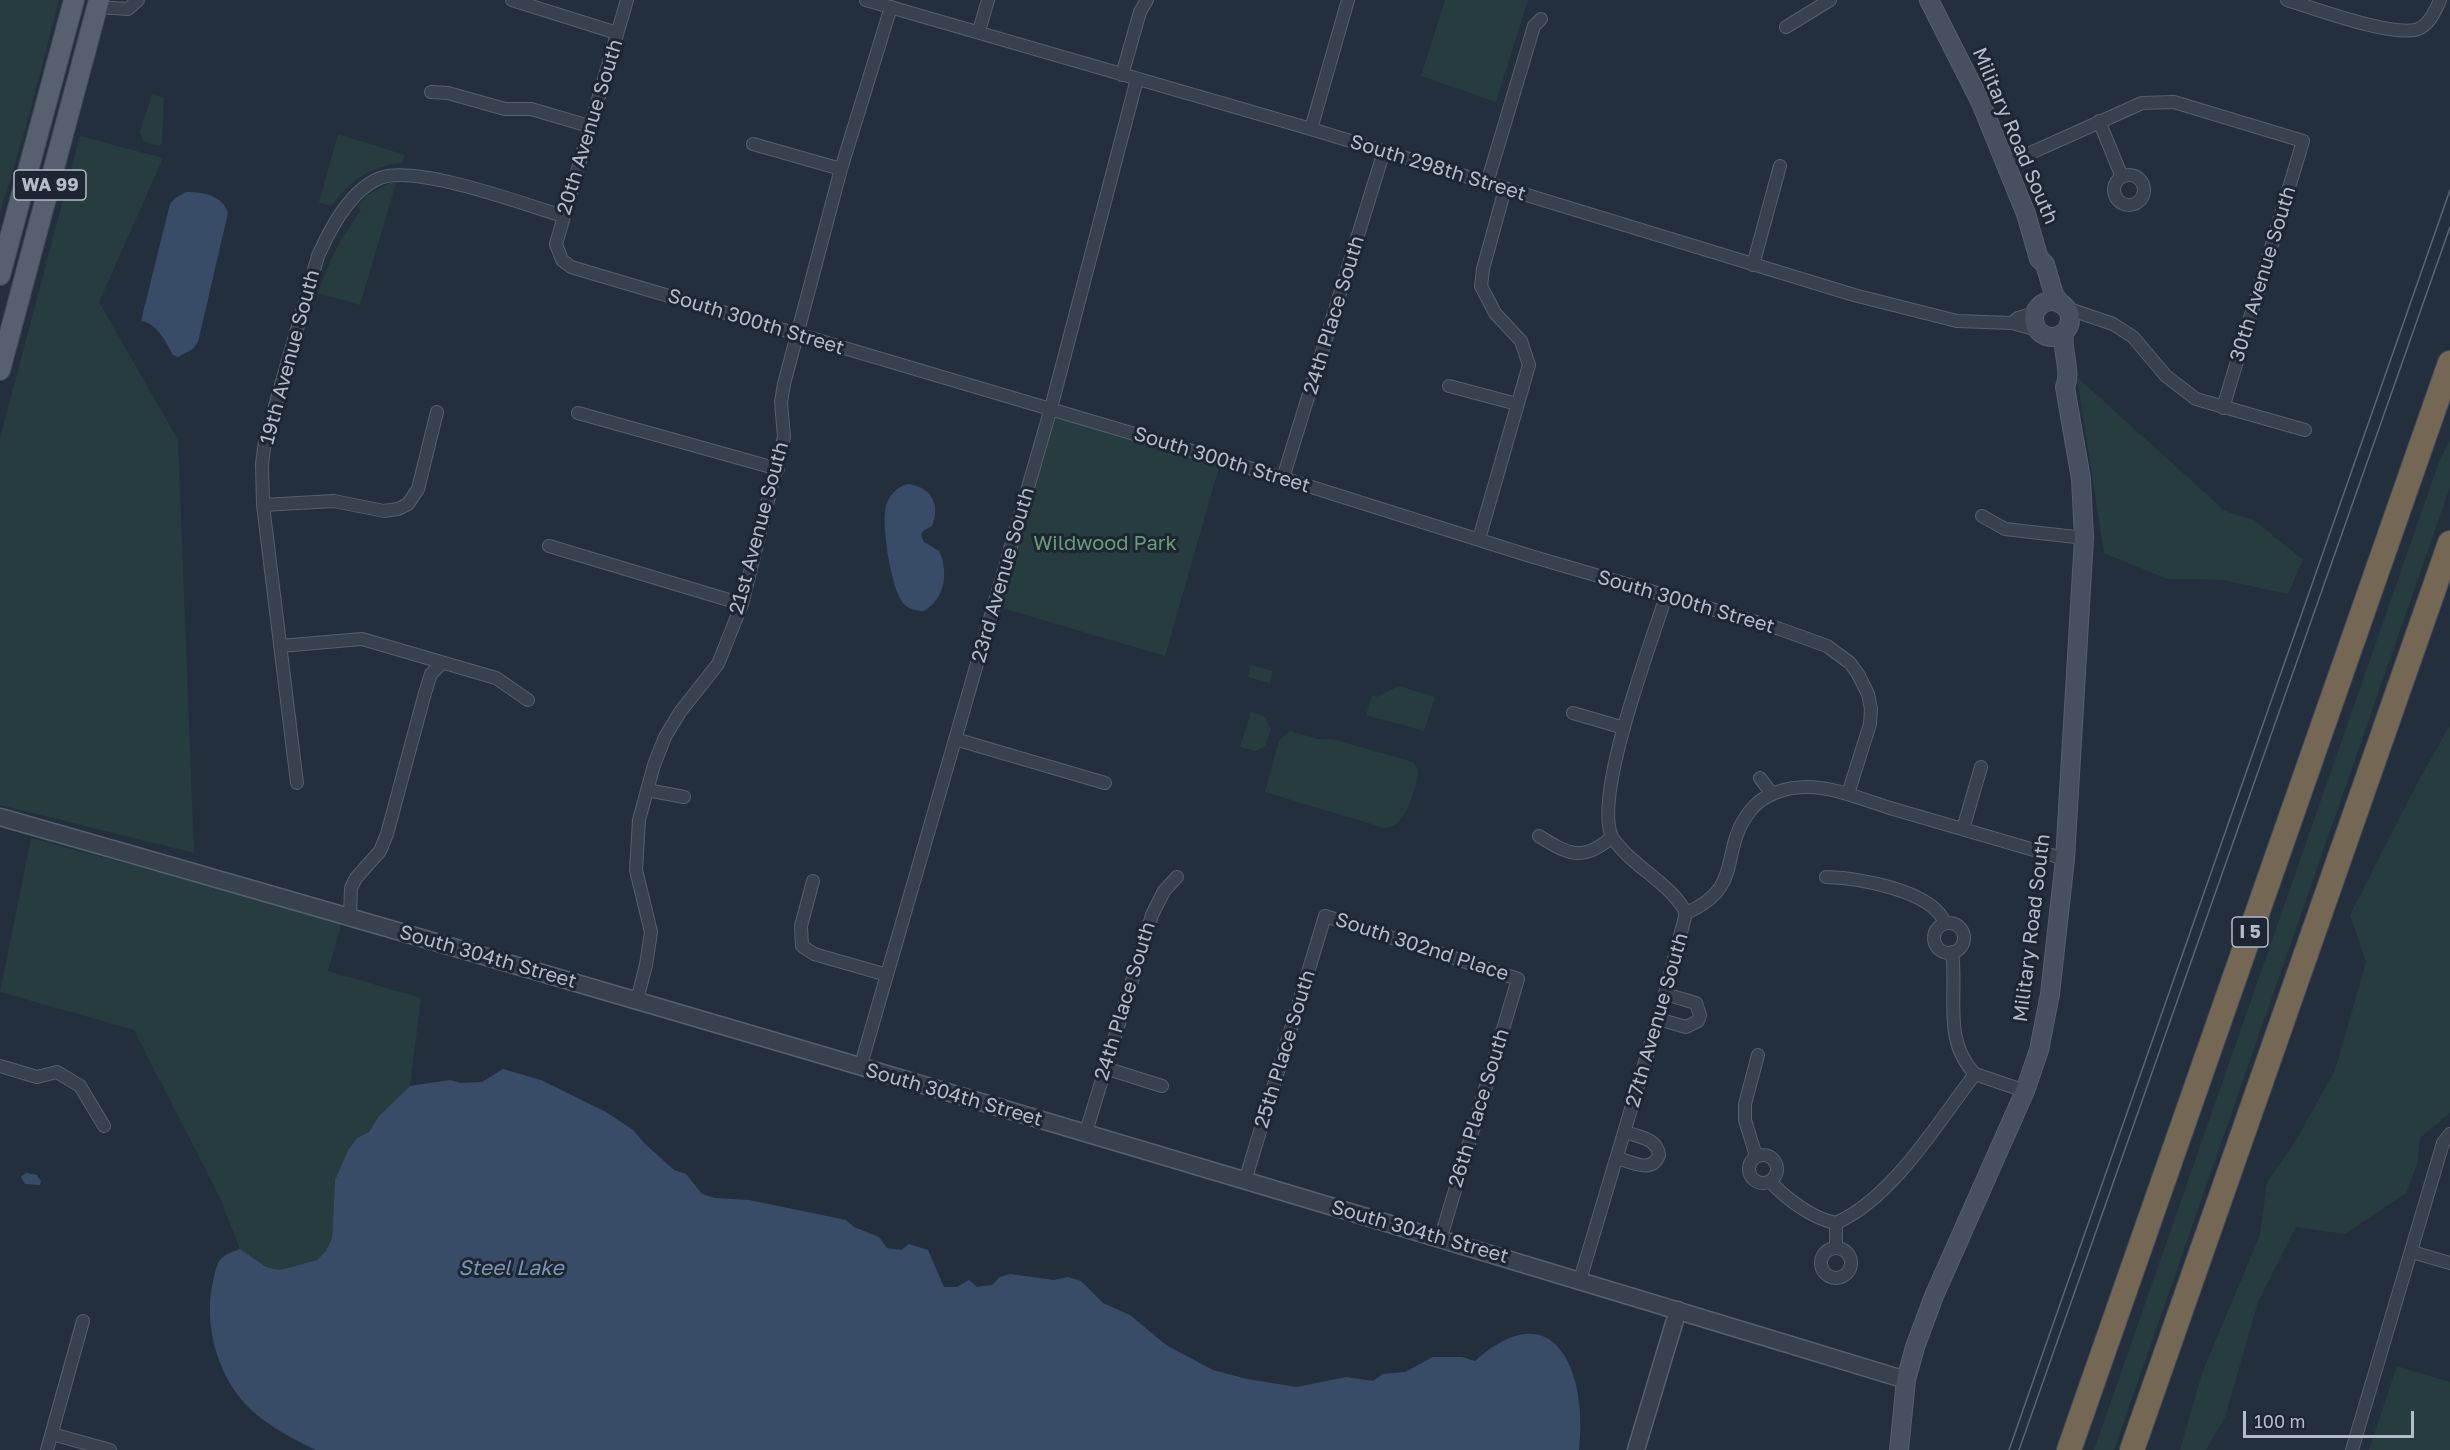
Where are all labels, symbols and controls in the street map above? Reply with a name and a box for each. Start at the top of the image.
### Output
street label: 20th Avenue South [552,36,628,218]
street label: Military Road South [1967,44,2063,228]
street label: South 298th Street [1347,130,1529,206]
road number: WA 99 [14,170,86,200]
street label: 30th Avenue South [2225,183,2301,365]
street label: 24th Place South [1298,233,1370,397]
street label: 19th Avenue South [255,267,325,447]
street label: South 300th Street [665,284,847,360]
street label: South 300th Street [1131,422,1313,498]
street label: 21st Avenue South [724,439,794,617]
street label: 23rd Avenue South [967,485,1039,665]
park label: Wildwood Park [1033,532,1177,556]
street label: South 300th Street [1595,565,1777,639]
street label: Military Road South [2009,833,2055,1023]
street label: South 302nd Place [1332,908,1512,986]
road number: I 5 [2232,917,2268,947]
street label: 24th Place South [1089,919,1161,1083]
street label: South 304th Street [397,920,579,994]
street label: 27th Avenue South [1621,930,1693,1110]
street label: 25th Place South [1250,967,1320,1131]
street label: 26th Place South [1443,1026,1515,1190]
street label: South 304th Street [863,1058,1045,1132]
street label: South 304th Street [1329,1195,1511,1269]
water label: Steel Lake [458,1255,564,1281]
scale bar [2246,1399,2417,1437]
text: 100 m [2254,1410,2305,1432]

